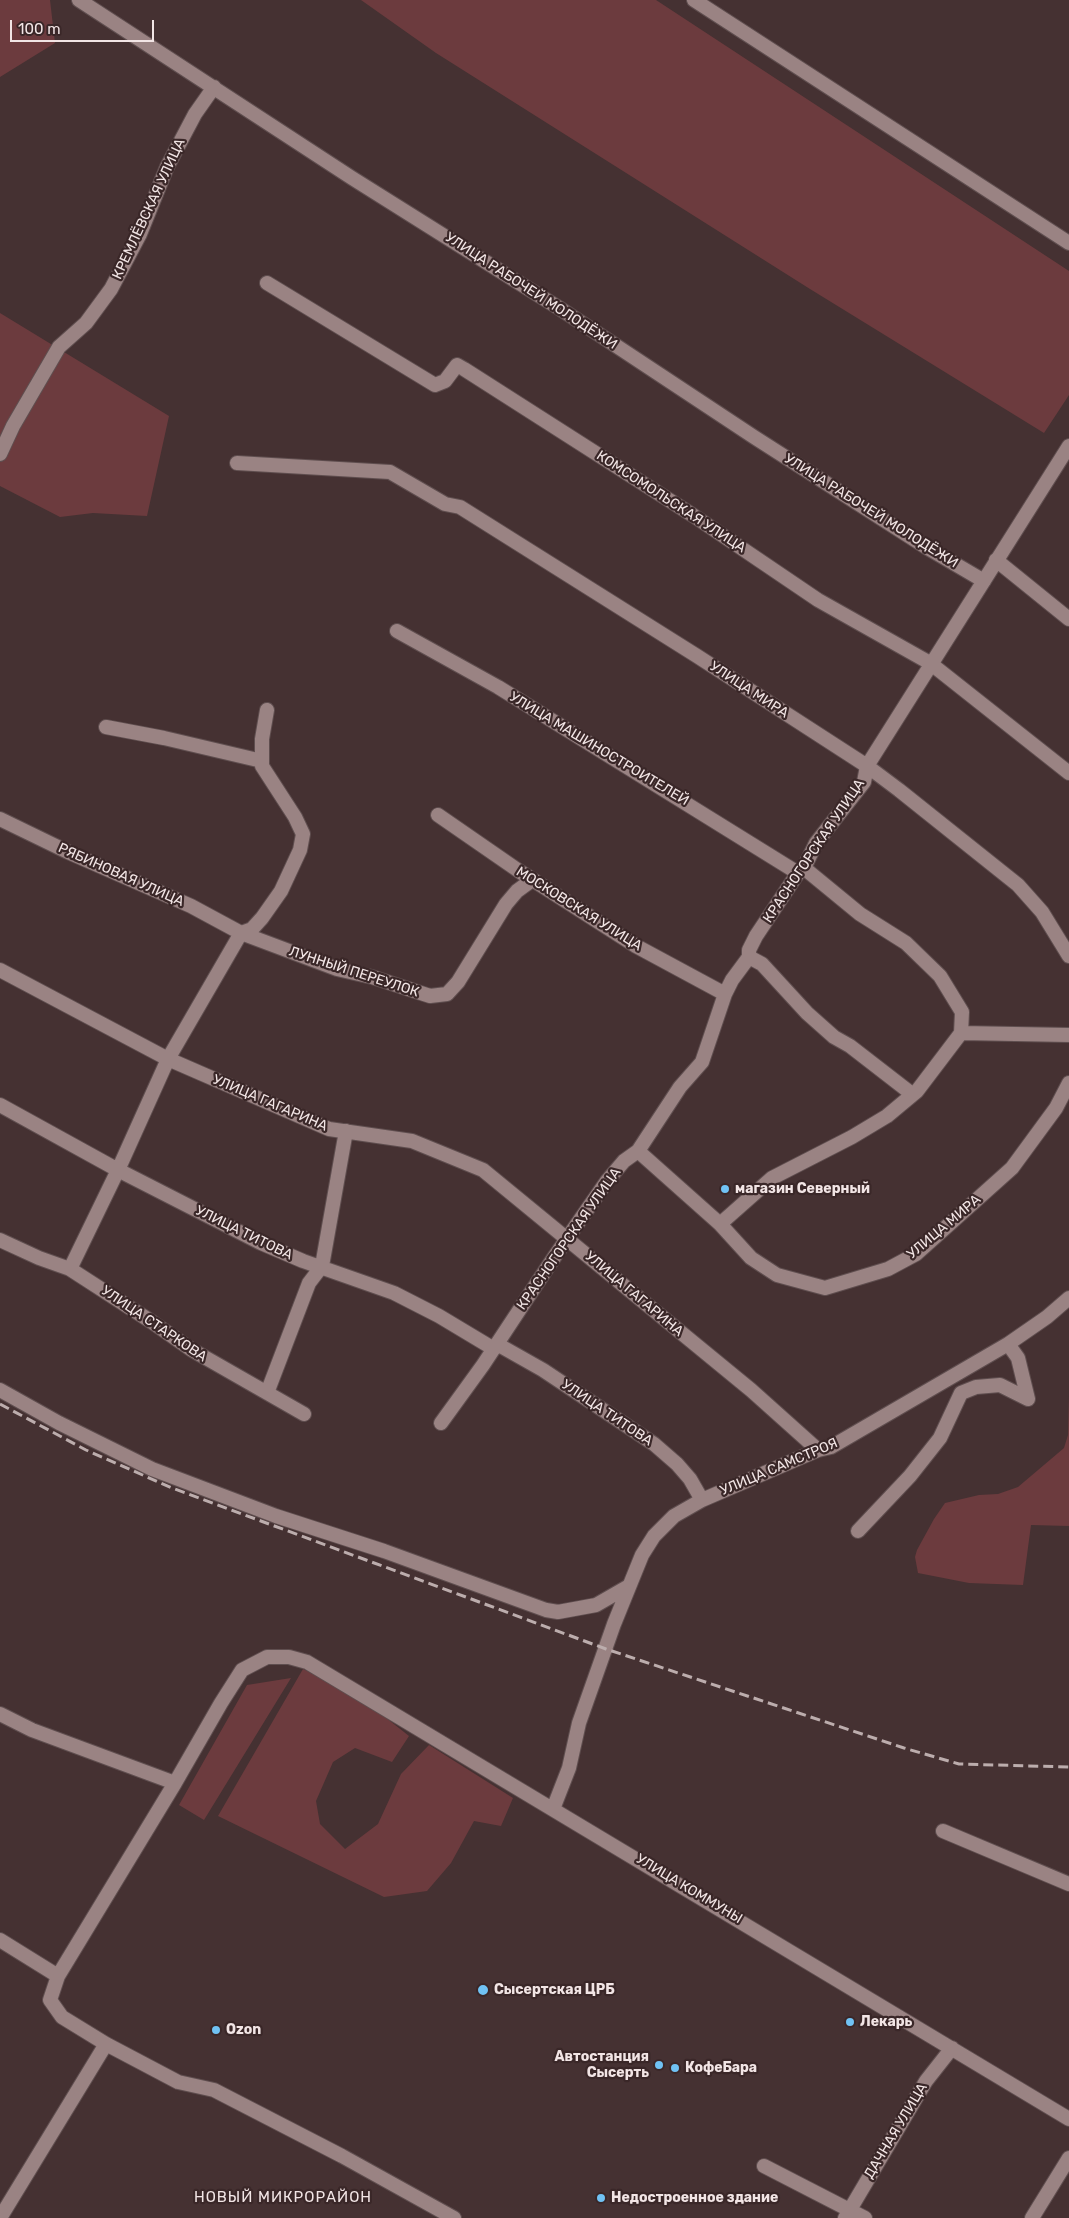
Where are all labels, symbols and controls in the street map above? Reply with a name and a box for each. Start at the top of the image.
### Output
scale bar [12,10,156,42]
text: 100 m [18,20,60,38]
street label: КРЕМЛЁВСКАЯ УЛИЦА [109,136,189,282]
street label: УЛИЦА РАБОЧЕЙ МОЛОДЁЖИ [442,229,620,353]
street label: КОМСОМОЛЬСКАЯ УЛИЦА [593,447,749,557]
street label: УЛИЦА РАБОЧЕЙ МОЛОДЁЖИ [781,450,961,572]
street label: УЛИЦА МИРА [706,658,792,722]
street label: УЛИЦА МАШИНОСТРОИТЕЛЕЙ [506,689,692,809]
street label: КРАСНОГОРСКАЯ УЛИЦА [760,776,868,926]
street label: РЯБИНОВАЯ УЛИЦА [55,840,187,910]
street label: МОСКОВСКАЯ УЛИЦА [513,863,645,955]
street label: ЛУННЫЙ ПЕРЕУЛОК [287,943,421,1001]
street label: УЛИЦА ГАГАРИНА [210,1071,330,1135]
street label: КРАСНОГОРСКАЯ УЛИЦА [513,1165,625,1313]
place label: магазин Северный [735,1181,870,1197]
marker: магазин Северный [719,1183,731,1195]
street label: УЛИЦА МИРА [904,1191,984,1263]
street label: УЛИЦА ТИТОВА [193,1202,295,1264]
street label: УЛИЦА ГАГАРИНА [581,1248,687,1340]
street label: УЛИЦА СТАРКОВА [98,1282,210,1366]
street label: УЛИЦА ТИТОВА [558,1376,656,1450]
street label: УЛИЦА САМСТРОЯ [718,1435,840,1499]
street label: УЛИЦА КОММУНЫ [633,1851,745,1927]
place label: Сысертская ЦРБ [494,1982,614,1998]
marker: Сысертская ЦРБ [476,1983,490,1997]
place label: Лекарь [860,2014,912,2030]
marker: Лекарь [844,2016,856,2028]
place label: Ozon [226,2022,261,2038]
marker: Ozon [210,2024,222,2036]
place label: Автостанция Сысерть [555,2049,649,2082]
marker: Автостанция Сысерть [653,2059,665,2071]
place label: КофеБара [685,2060,757,2076]
marker: КофеБара [669,2062,681,2074]
street label: ДАЧНАЯ УЛИЦА [861,2080,931,2182]
district label: НОВЫЙ МИКРОРАЙОН [192,2189,374,2207]
place label: Недостроенное здание [611,2190,778,2206]
marker: Недостроенное здание [595,2192,607,2204]

